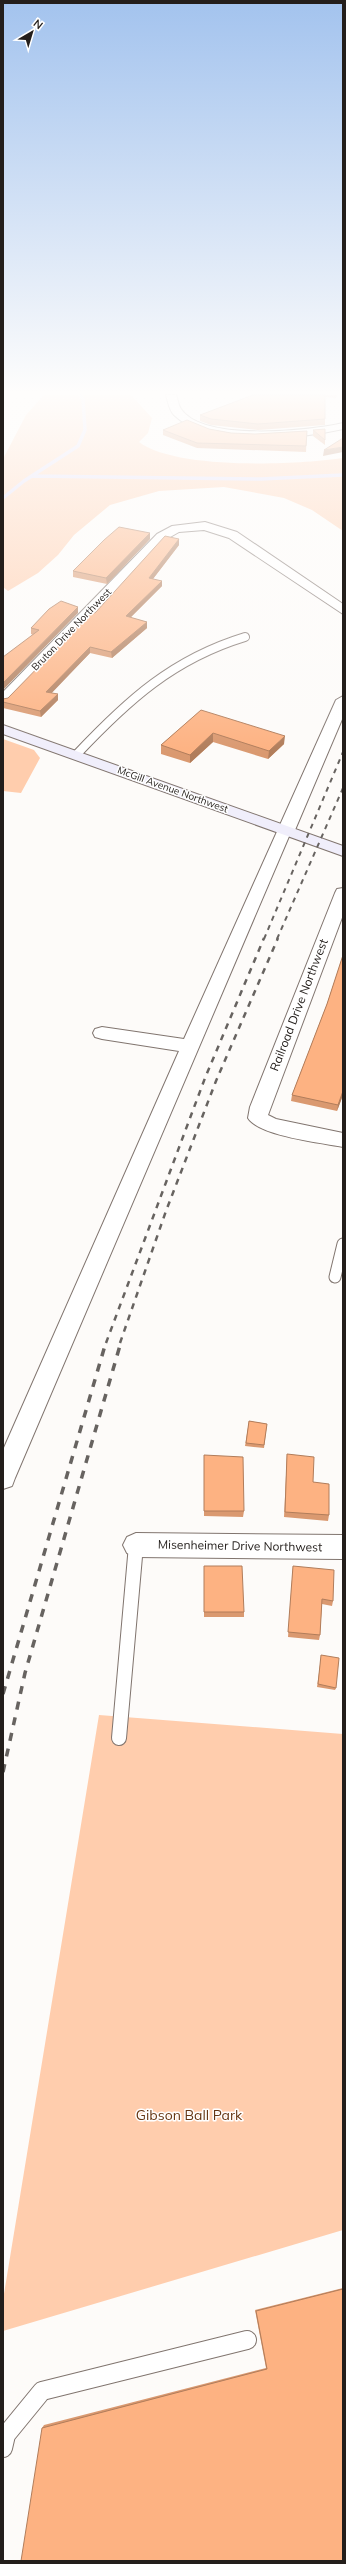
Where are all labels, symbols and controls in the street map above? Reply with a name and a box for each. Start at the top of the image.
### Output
north arrow [12,12,52,52]
text: N [31,16,46,32]
street label: Bruton Drive Northwest [29,585,114,673]
street label: McGill Avenue Northwest [116,763,230,816]
street label: Railroad Drive Northwest [266,936,331,1073]
street label: Misenheimer Drive Northwest [158,1537,322,1554]
park label: Gibson Ball Park [136,2106,243,2124]

